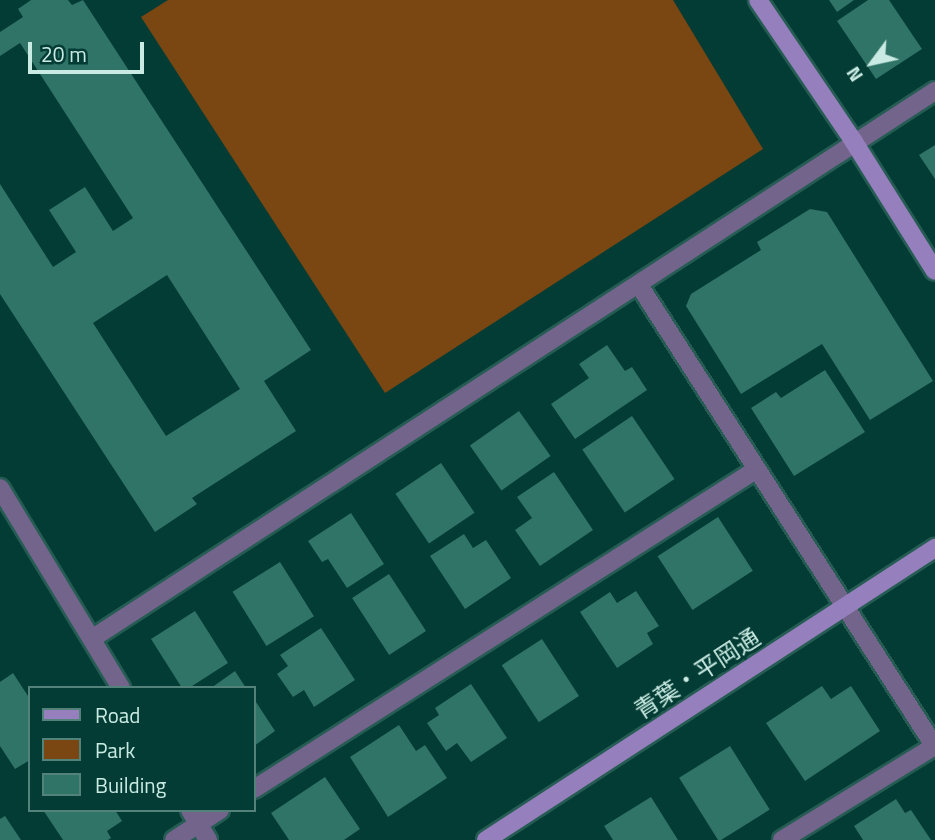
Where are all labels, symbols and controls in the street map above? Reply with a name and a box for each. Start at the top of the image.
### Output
scale bar [32,28,147,72]
north arrow [837,28,907,98]
text: 20 m [41,38,87,70]
text: N [838,61,870,88]
street label: 青葉・平岡通 [629,623,765,725]
legend [28,686,256,812]
text: Road [95,699,140,731]
text: Park [95,734,135,766]
text: Building [95,769,166,801]

